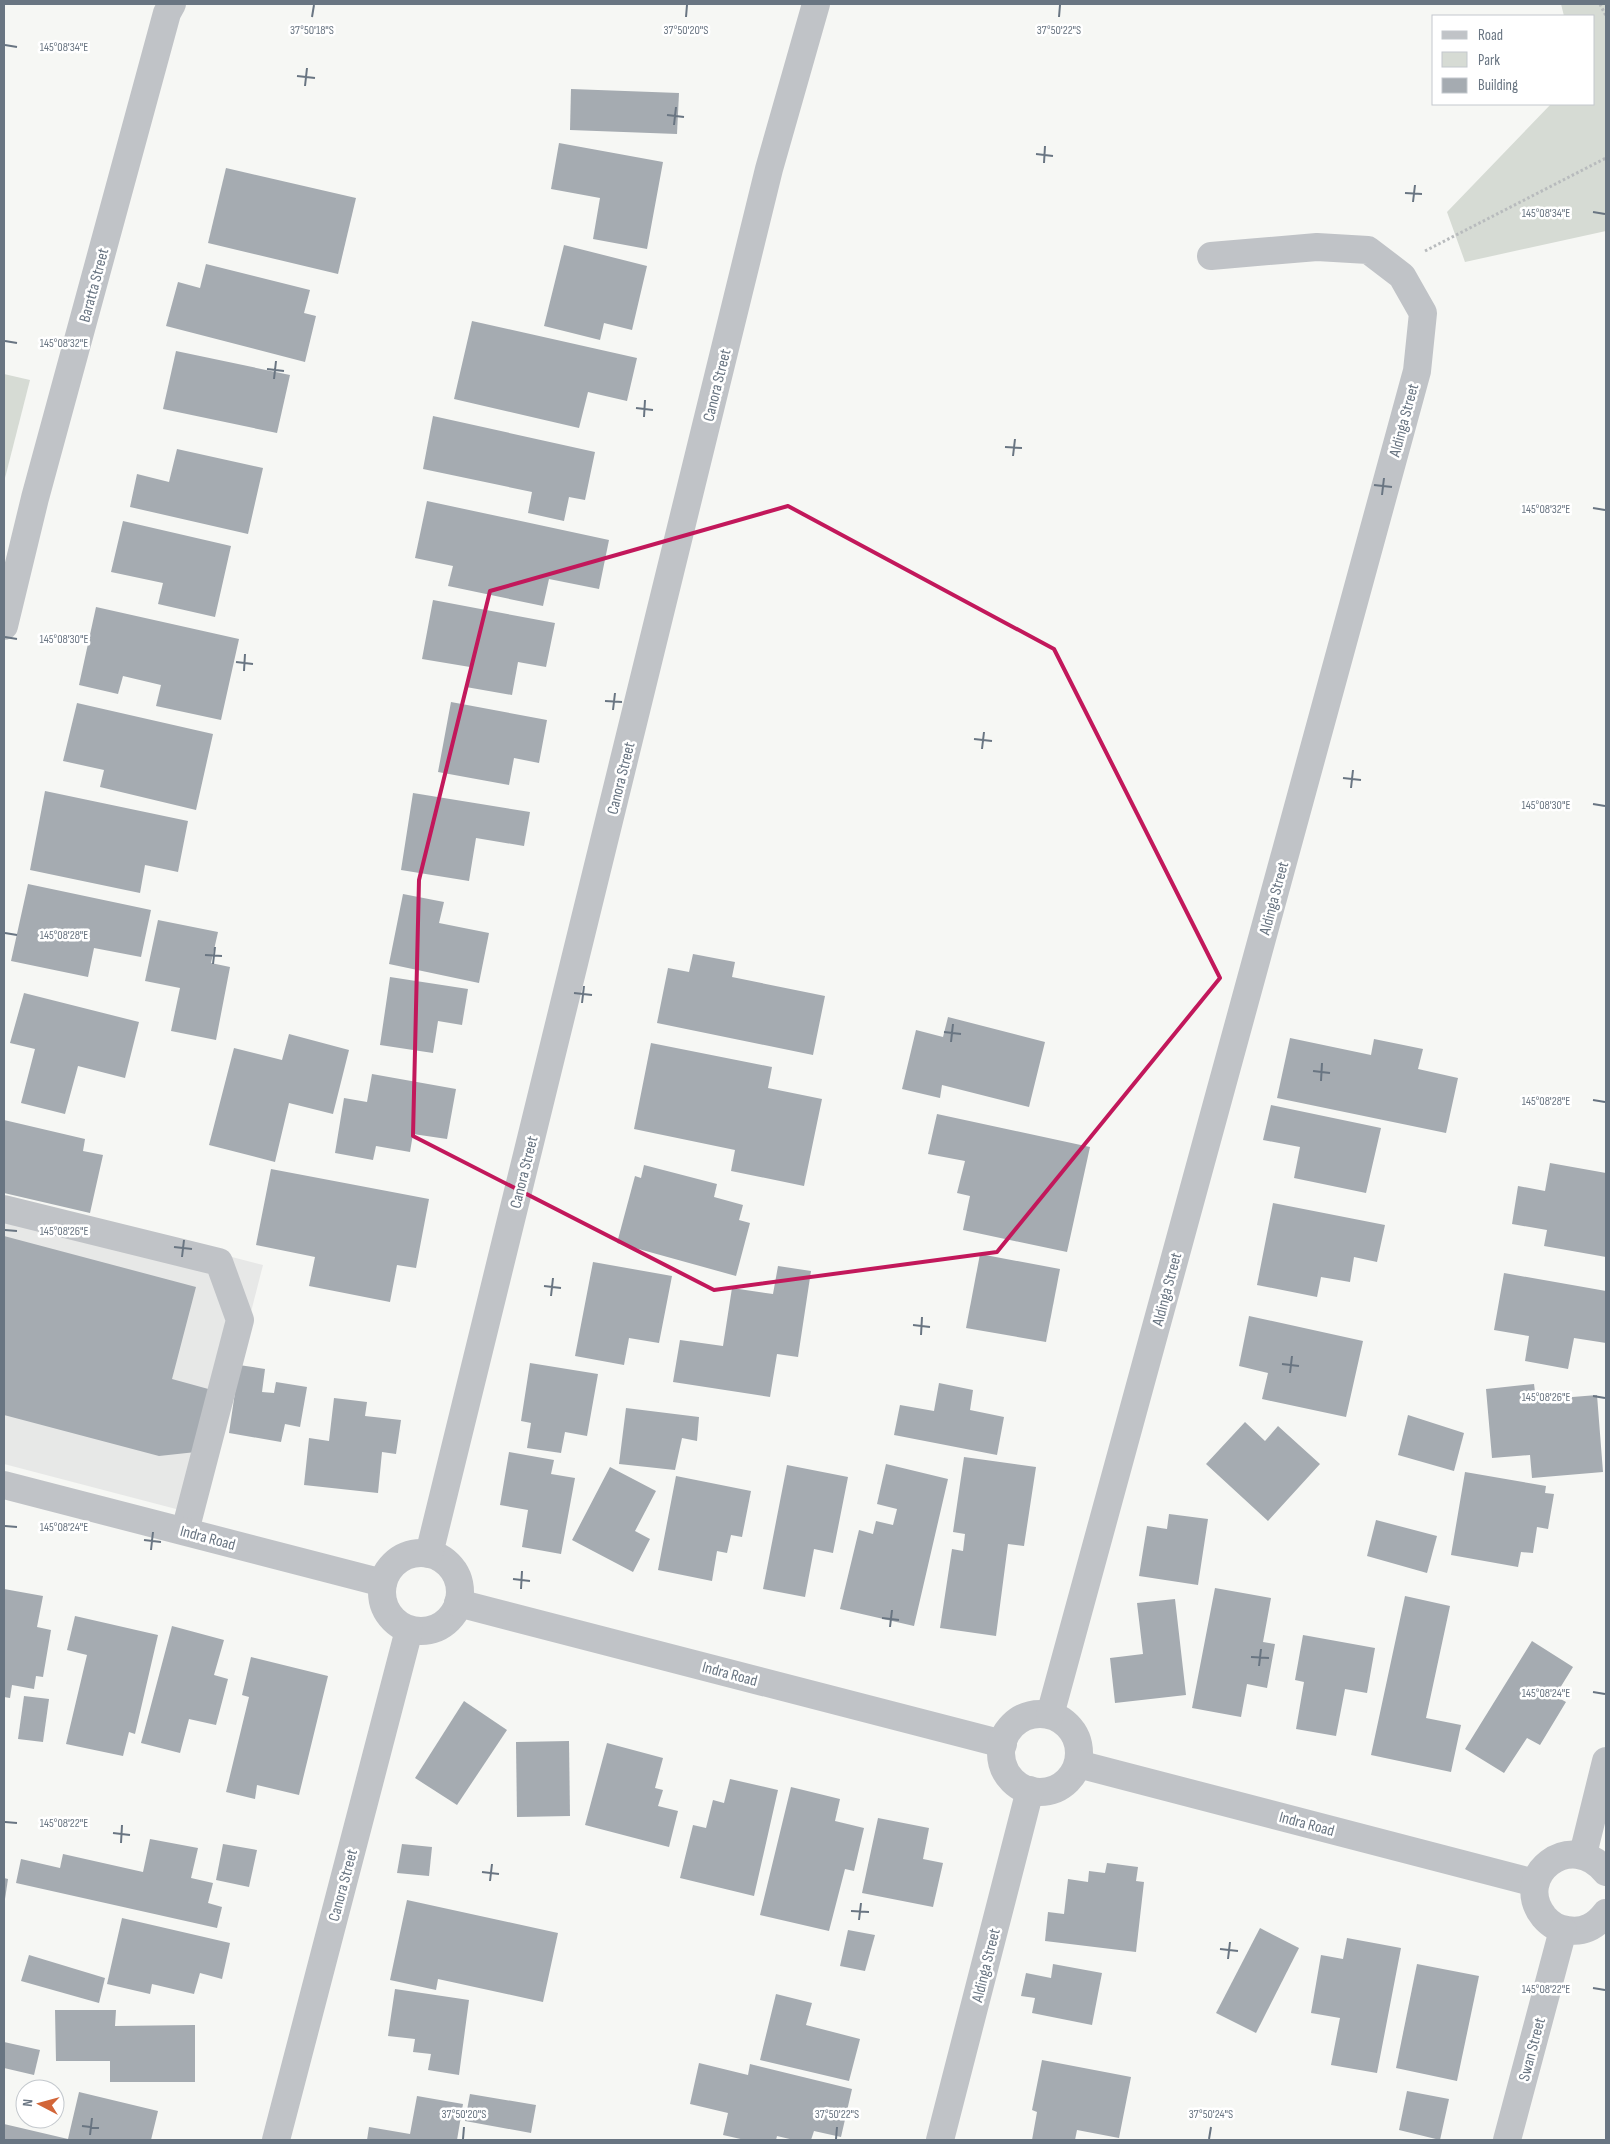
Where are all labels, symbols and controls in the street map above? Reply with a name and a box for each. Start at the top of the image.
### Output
legend [1432,15,1595,105]
text: 37°50'18"S [290,23,334,38]
text: 37°50'20"S [664,23,708,38]
text: 37°50'22"S [1037,23,1081,38]
text: Road [1478,26,1503,45]
text: 145°08'34"E [40,40,88,55]
text: Park [1478,51,1500,70]
text: Building [1478,76,1518,95]
text: 145°08'34"E [1522,206,1570,221]
street label: Baratta Street [75,246,113,325]
text: 145°08'32"E [40,336,88,351]
street label: Canora Street [699,347,736,424]
street label: Aldinga Street [1385,382,1423,460]
text: 145°08'32"E [1522,502,1570,517]
text: 145°08'30"E [40,632,88,647]
street label: Canora Street [603,740,640,817]
text: 145°08'30"E [1522,798,1570,813]
street label: Aldinga Street [1255,860,1293,938]
text: 145°08'28"E [40,928,88,943]
text: 145°08'28"E [1522,1094,1570,1109]
street label: Canora Street [506,1134,543,1211]
text: 145°08'26"E [40,1224,88,1239]
street label: Aldinga Street [1148,1251,1186,1329]
text: 145°08'26"E [1522,1390,1570,1405]
text: 145°08'24"E [40,1520,88,1535]
street label: Indra Road [178,1522,237,1555]
street label: Indra Road [700,1658,759,1691]
text: 145°08'24"E [1522,1686,1570,1701]
street label: Indra Road [1277,1808,1336,1841]
text: 145°08'22"E [40,1816,88,1831]
street label: Canora Street [325,1847,362,1924]
street label: Aldinga Street [968,1926,1005,2005]
text: 145°08'22"E [1522,1982,1570,1997]
street label: Swan Street [1515,2015,1550,2083]
north arrow [15,2079,65,2129]
text: N [19,2098,36,2107]
text: 37°50'20"S [442,2107,486,2122]
text: 37°50'22"S [815,2107,859,2122]
text: 37°50'24"S [1189,2107,1233,2122]

